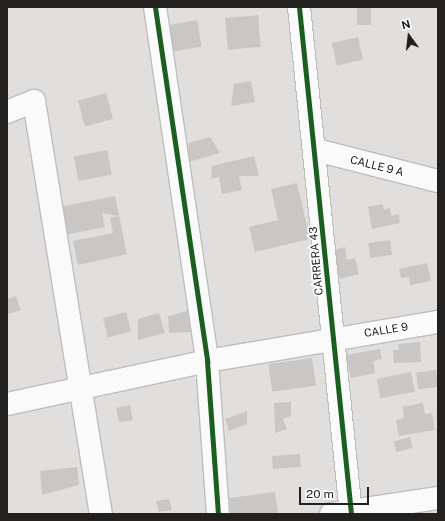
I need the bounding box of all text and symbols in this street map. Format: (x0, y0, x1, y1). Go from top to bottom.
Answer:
north arrow (389, 16, 429, 56)
text: N (400, 18, 412, 31)
street label: CALLE 9 A (349, 153, 405, 179)
street label: CARRERA 43 (306, 226, 326, 296)
street label: CALLE 9 (363, 320, 409, 340)
scale bar (301, 479, 371, 505)
text: 20 m (306, 487, 334, 501)

